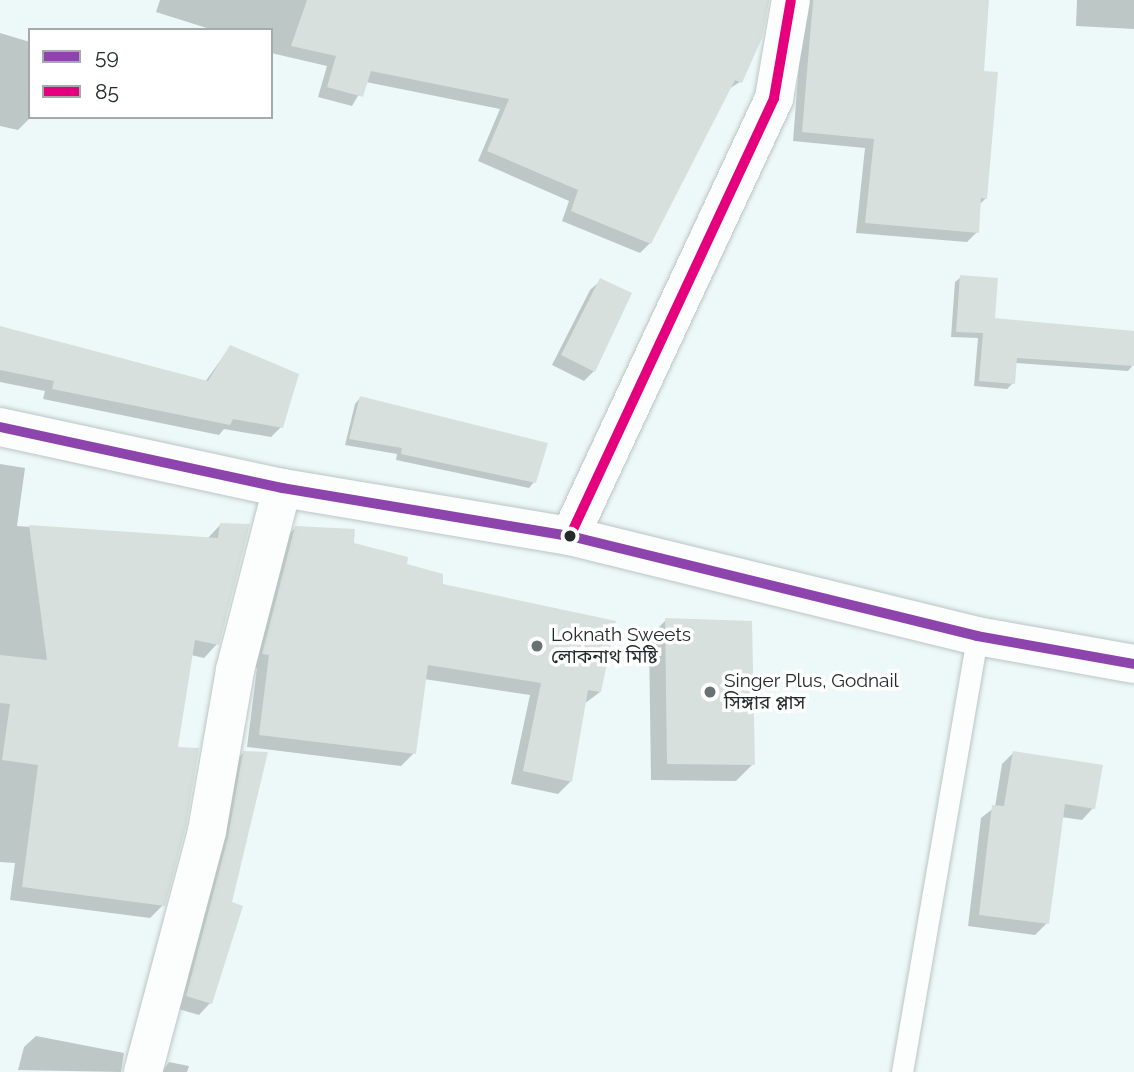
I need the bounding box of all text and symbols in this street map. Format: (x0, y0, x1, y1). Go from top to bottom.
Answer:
legend (28, 28, 273, 119)
text: 59 (95, 44, 119, 69)
text: 85 (95, 79, 119, 104)
unlabelled marker (563, 529, 577, 543)
place label: Loknath Sweets লোকনাথ মিষ্টি (551, 624, 691, 668)
marker: Loknath Sweets লোকনাথ মিষ্টি (529, 638, 545, 654)
place label: Singer Plus, Godnail সিঙ্গার প্লাস (724, 670, 899, 714)
marker: Singer Plus, Godnail সিঙ্গার প্লাস (702, 684, 718, 700)

